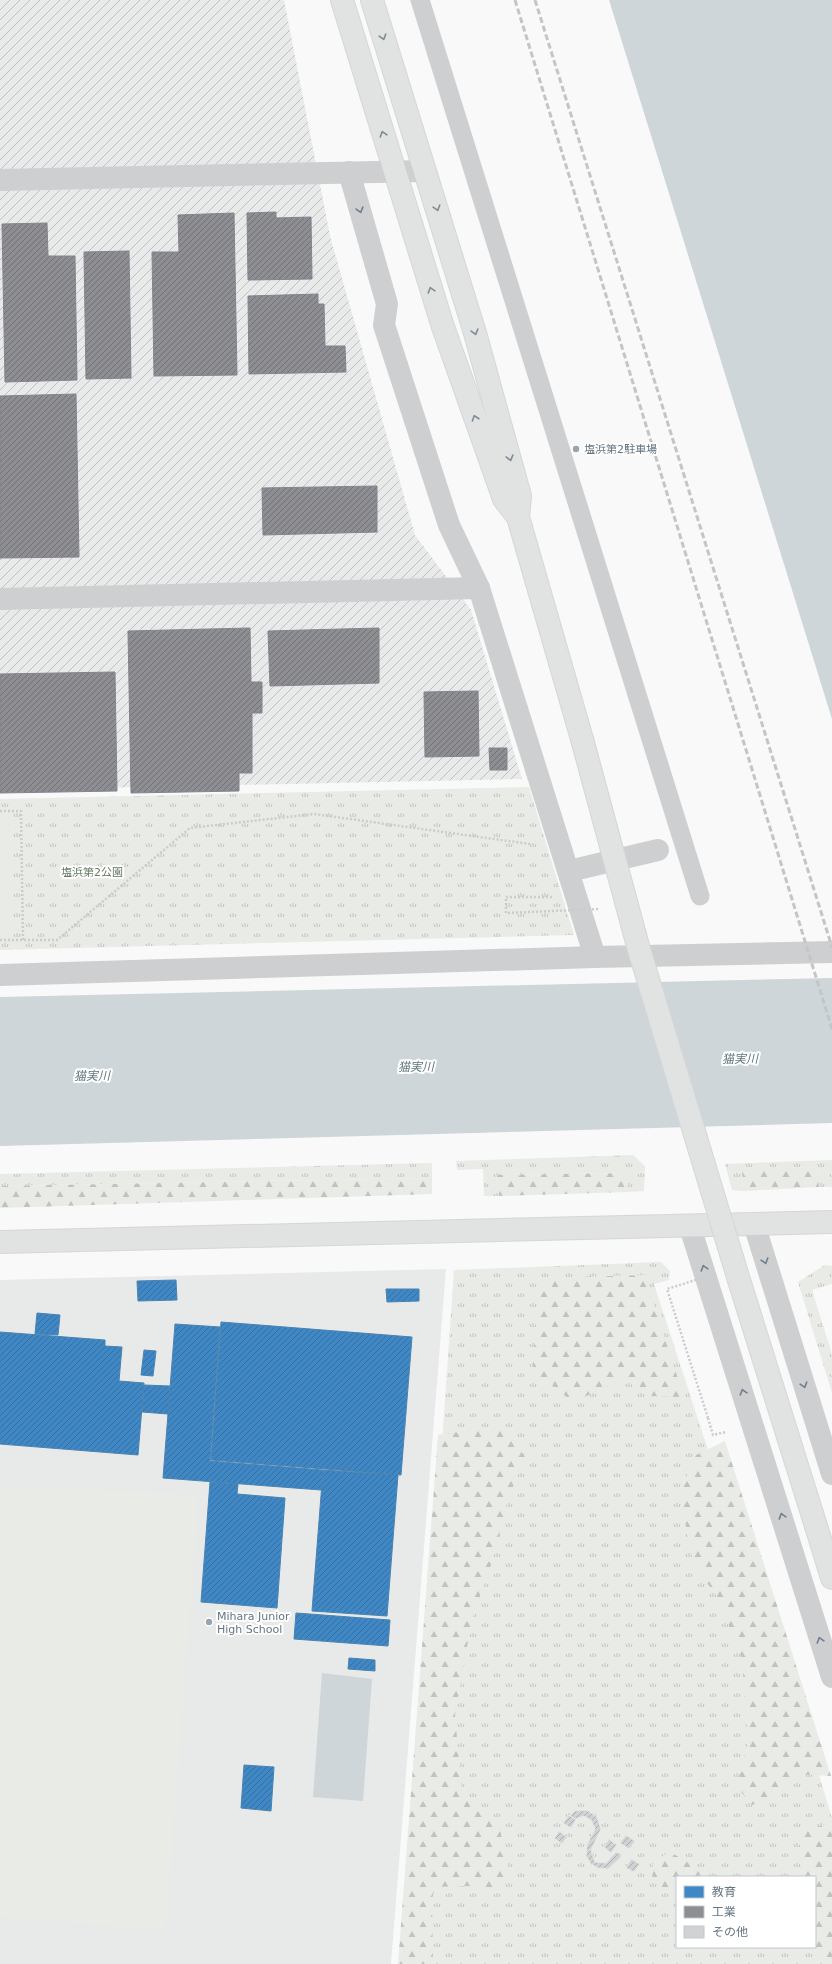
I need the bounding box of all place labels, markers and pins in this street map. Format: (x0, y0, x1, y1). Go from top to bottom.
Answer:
place label: 塩浜第2駐車場 (584, 443, 657, 456)
marker: 塩浜第2駐車場 (571, 444, 581, 454)
place label: Mihara Junior High School (217, 1610, 290, 1636)
marker: Mihara Junior High School (204, 1617, 214, 1627)

